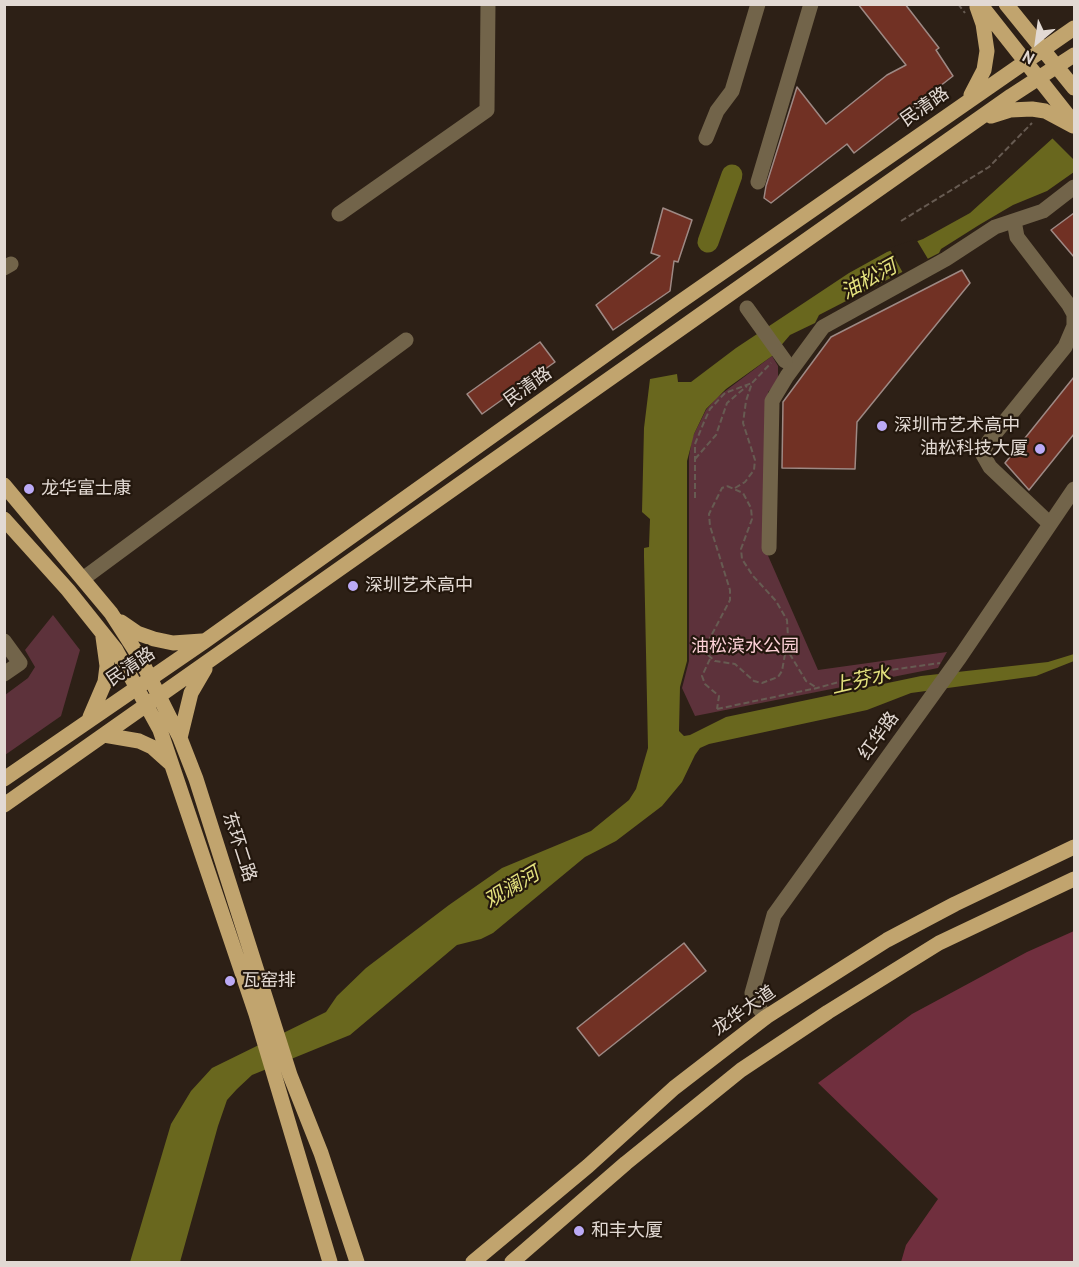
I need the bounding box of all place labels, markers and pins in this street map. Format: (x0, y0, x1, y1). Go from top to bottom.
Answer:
place label: 深圳市艺术高中 (894, 415, 1020, 437)
marker: 深圳市艺术高中 (875, 419, 889, 433)
place label: 油松科技大厦 (920, 438, 1028, 460)
marker: 油松科技大厦 (1033, 442, 1047, 456)
place label: 龙华富士康 (41, 478, 131, 500)
marker: 龙华富士康 (22, 482, 36, 496)
place label: 深圳艺术高中 (365, 575, 473, 597)
marker: 深圳艺术高中 (346, 579, 360, 593)
place label: 瓦窑排 (242, 970, 296, 992)
marker: 瓦窑排 (223, 974, 237, 988)
place label: 和丰大厦 (591, 1220, 663, 1242)
marker: 和丰大厦 (572, 1224, 586, 1238)

